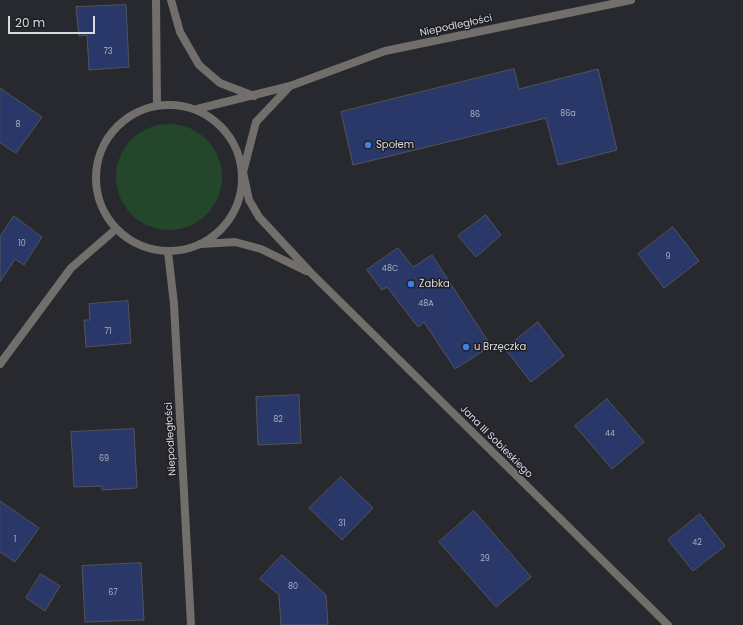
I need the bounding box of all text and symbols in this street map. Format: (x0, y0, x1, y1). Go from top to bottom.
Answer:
scale bar (10, 8, 97, 34)
street label: Niepodległości (419, 12, 493, 40)
text: 20 m (15, 14, 45, 31)
house number: 73 (103, 47, 113, 57)
house number: 86a (560, 109, 576, 119)
house number: 86 (470, 110, 480, 120)
house number: 8 (15, 120, 21, 130)
place label: Społem (376, 139, 414, 151)
marker: Społem (363, 140, 373, 150)
house number: 10 (18, 239, 26, 249)
house number: 9 (665, 252, 671, 262)
house number: 48C (382, 264, 398, 274)
place label: Żabka (419, 278, 450, 290)
marker: Żabka (406, 279, 416, 289)
house number: 48A (418, 299, 434, 309)
house number: 71 (105, 327, 111, 337)
place label: u Brzęczka (474, 341, 526, 353)
marker: u Brzęczka (461, 342, 471, 352)
street label: Niepodległości (163, 402, 179, 476)
street label: Jana III Sobieskiego (457, 403, 535, 481)
house number: 82 (273, 415, 283, 425)
house number: 44 (605, 429, 615, 439)
house number: 69 (99, 454, 109, 464)
house number: 31 (338, 519, 346, 529)
house number: 1 (14, 535, 16, 545)
house number: 42 (692, 538, 702, 548)
house number: 29 (480, 554, 490, 564)
house number: 80 (288, 582, 298, 592)
house number: 67 (108, 588, 118, 598)

